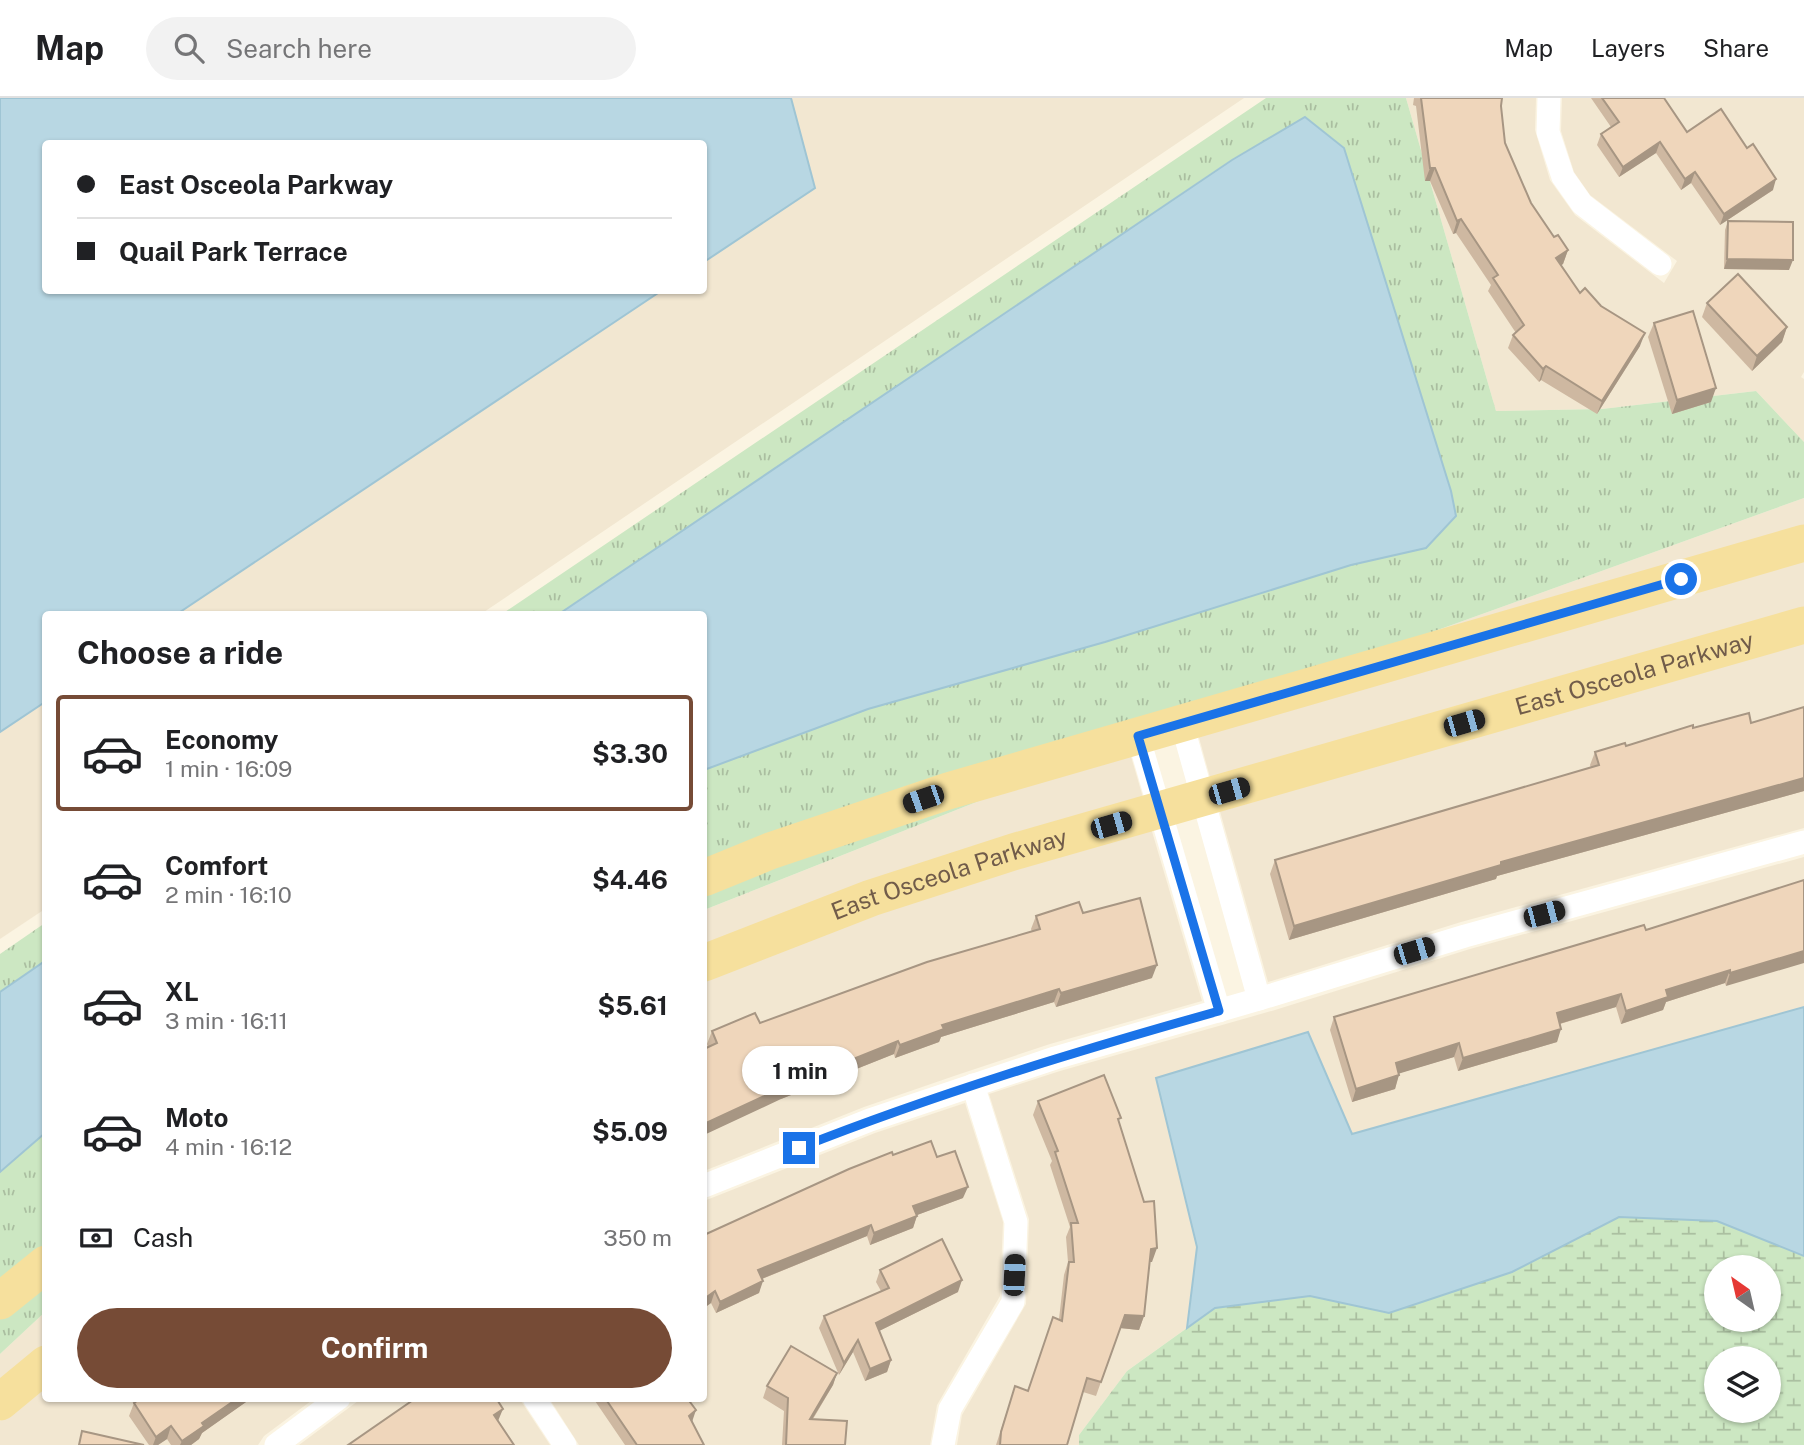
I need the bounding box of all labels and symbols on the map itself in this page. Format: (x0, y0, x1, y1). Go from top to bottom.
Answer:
route start (1665, 563, 1697, 595)
street label: East Osceola Parkway (1512, 625, 1757, 720)
car (1441, 707, 1488, 739)
car (1206, 775, 1253, 807)
car (900, 782, 947, 816)
car (1088, 809, 1135, 841)
street label: East Osceola Parkway (827, 822, 1070, 925)
car (1521, 898, 1568, 930)
car (1391, 935, 1438, 967)
callout: 1 min (741, 1046, 857, 1096)
route end (783, 1132, 815, 1164)
car (1003, 1253, 1026, 1297)
north arrow (1704, 1255, 1782, 1332)

